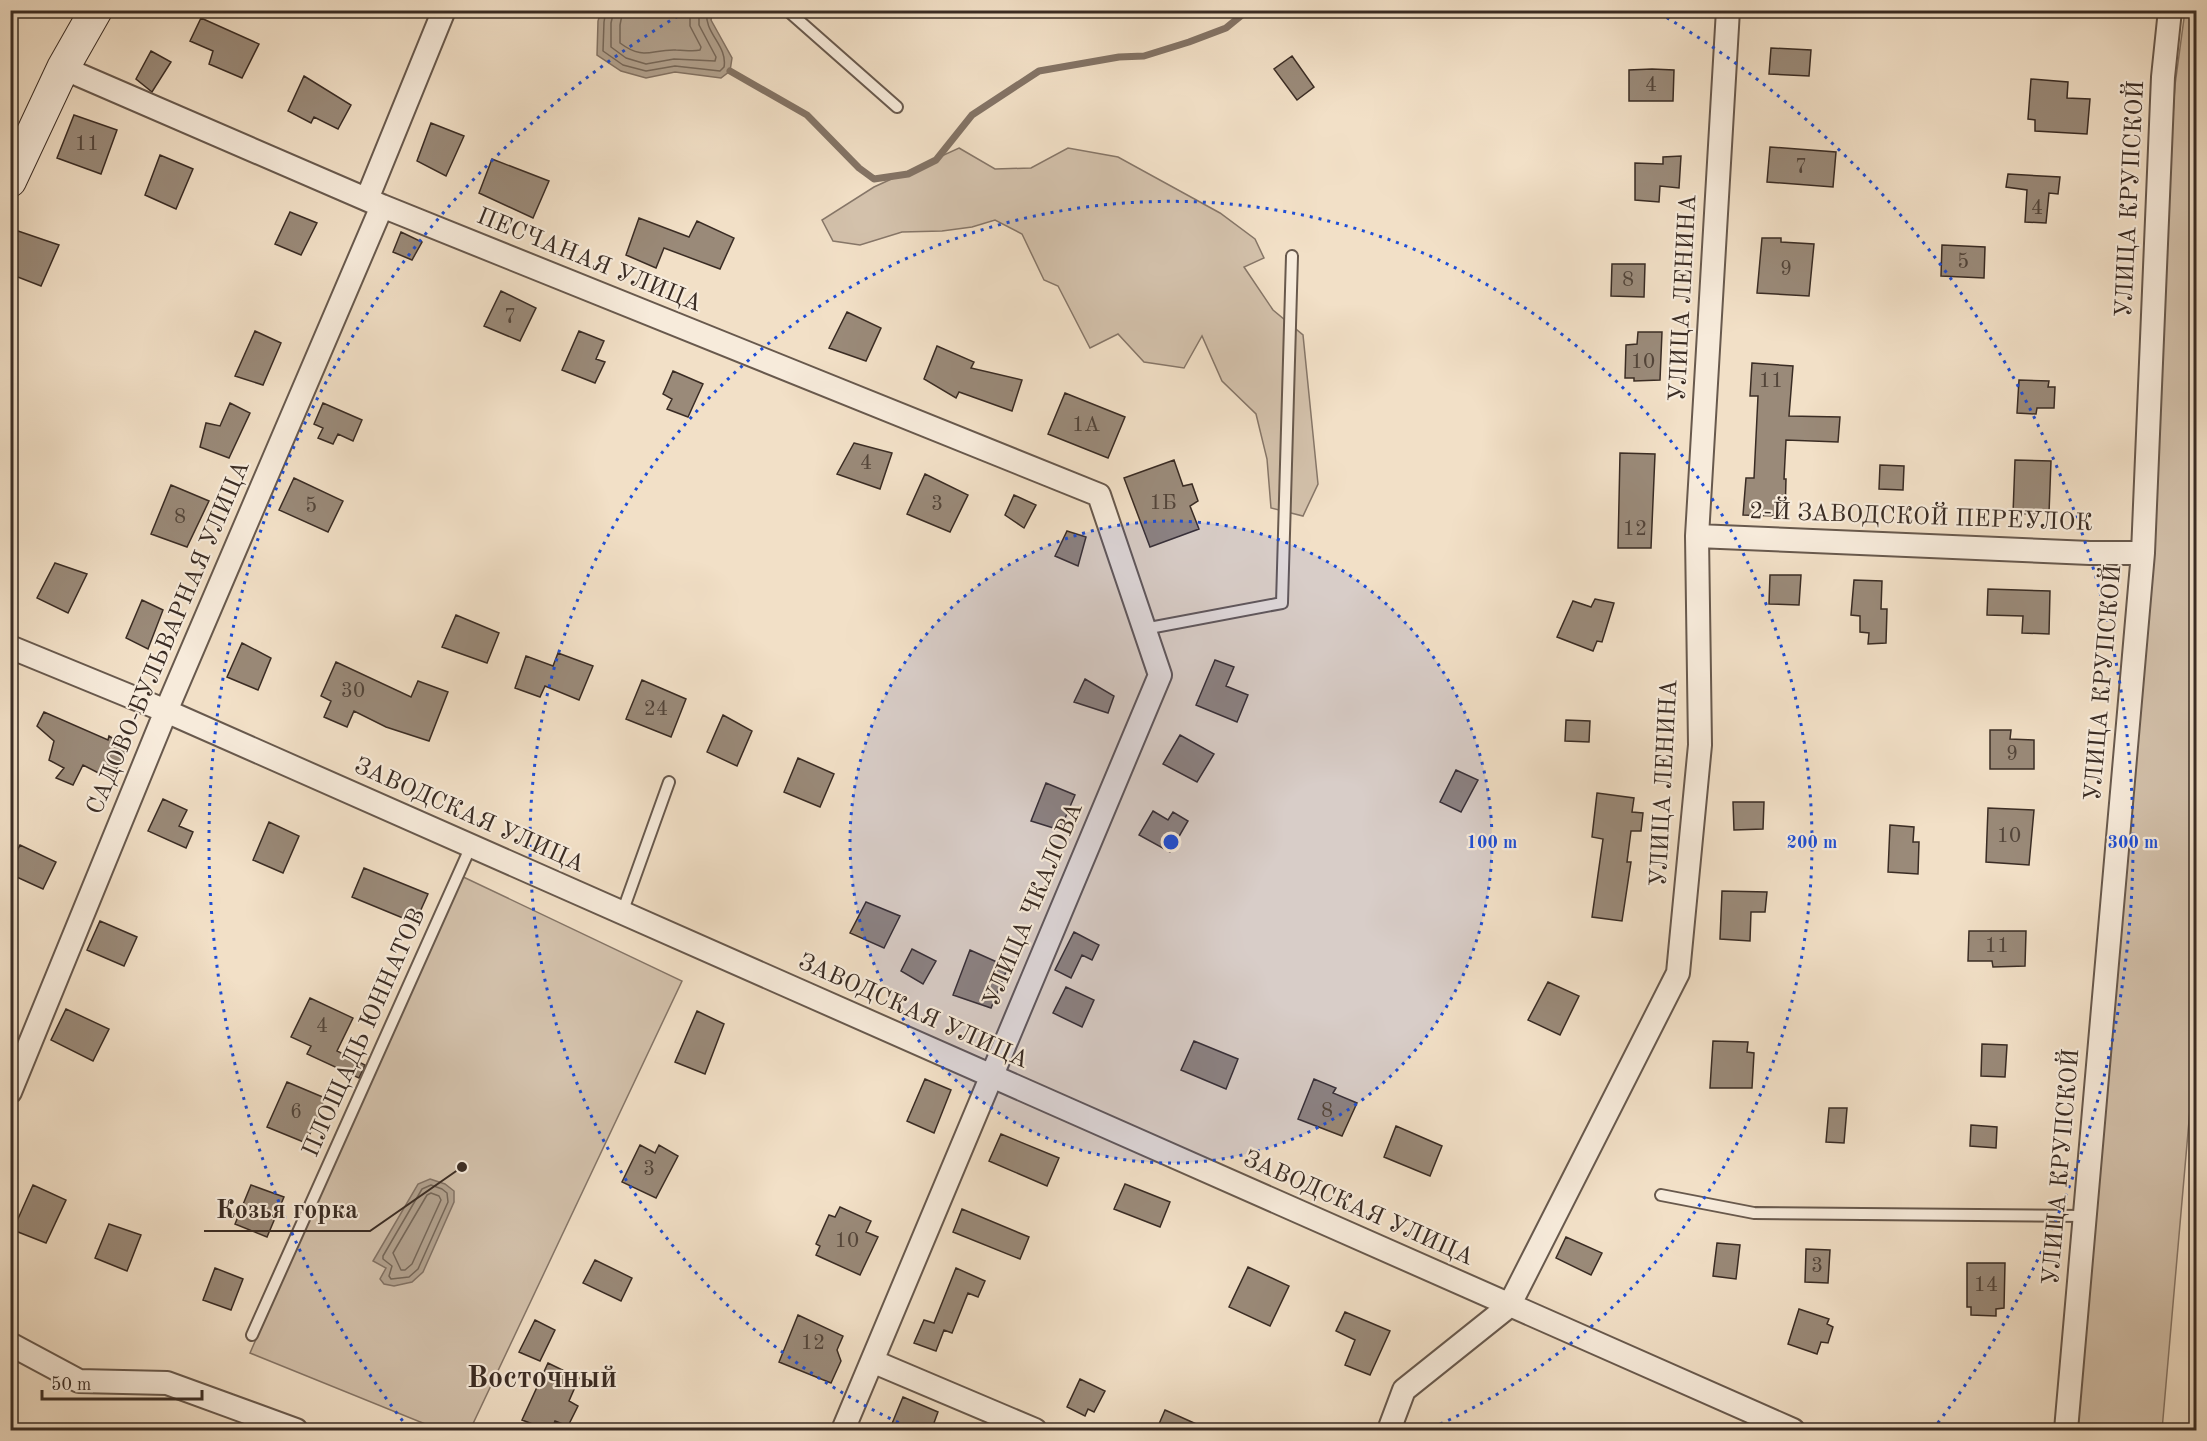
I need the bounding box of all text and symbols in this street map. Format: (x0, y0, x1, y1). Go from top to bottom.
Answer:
house number: 4 (1645, 75, 1657, 96)
street label: УЛИЦА КРУПСКОЙ (2108, 80, 2149, 318)
house number: 11 (75, 134, 99, 155)
house number: 7 (1795, 157, 1807, 178)
street label: УЛИЦА ЛЕНИНА (1667, 194, 1701, 402)
house number: 4 (2031, 198, 2043, 219)
street label: ПЕСЧАНАЯ УЛИЦА (473, 205, 705, 317)
house number: 5 (1957, 252, 1969, 273)
house number: 9 (1780, 259, 1792, 280)
house number: 8 (1622, 270, 1634, 291)
house number: 7 (504, 307, 516, 328)
house number: 10 (1631, 352, 1655, 373)
house number: 11 (1759, 371, 1783, 392)
house number: 1А (1072, 415, 1100, 436)
house number: 4 (860, 453, 872, 474)
street label: САДОВО-БУЛЬВАРНАЯ УЛИЦА (83, 458, 255, 818)
house number: 1Б (1149, 493, 1177, 514)
house number: 3 (931, 494, 943, 515)
street label: 2-Й ЗАВОДСКОЙ ПЕРЕУЛОК (1749, 495, 2093, 536)
house number: 5 (305, 496, 317, 517)
house number: 8 (174, 507, 186, 528)
house number: 12 (1623, 519, 1647, 540)
street label: УЛИЦА КРУПСКОЙ (2077, 563, 2126, 802)
street label: УЛИЦА ЛЕНИНА (1648, 679, 1682, 887)
house number: 30 (341, 681, 365, 702)
house number: 24 (644, 699, 668, 720)
house number: 9 (2006, 744, 2018, 765)
street label: ЗАВОДСКАЯ УЛИЦА (350, 754, 588, 878)
street label: УЛИЦА ЧКАЛОВА (980, 799, 1088, 1011)
house number: 10 (1997, 826, 2021, 847)
centre of rings (1161, 832, 1181, 852)
text: 100 m (1467, 834, 1517, 852)
text: 200 m (1787, 834, 1837, 852)
text: 300 m (2108, 834, 2158, 852)
street label: ПЛОЩАДЬ ЮННАТОВ (299, 905, 431, 1161)
house number: 11 (1985, 936, 2009, 957)
street label: ЗАВОДСКАЯ УЛИЦА (794, 950, 1032, 1074)
house number: 4 (316, 1016, 328, 1037)
street label: УЛИЦА КРУПСКОЙ (2035, 1047, 2084, 1286)
house number: 8 (1321, 1101, 1333, 1122)
house number: 6 (290, 1102, 302, 1123)
street label: ЗАВОДСКАЯ УЛИЦА (1239, 1147, 1477, 1271)
house number: 3 (643, 1159, 655, 1180)
callout: Козья горка (204, 1187, 370, 1231)
text: Козья горка (216, 1198, 358, 1224)
house number: 10 (835, 1231, 859, 1252)
house number: 3 (1811, 1256, 1823, 1277)
house number: 14 (1974, 1275, 1998, 1296)
house number: 12 (801, 1333, 825, 1354)
scale bar (42, 1363, 202, 1401)
district label: Восточный (467, 1364, 617, 1394)
text: 50 m (51, 1376, 91, 1394)

